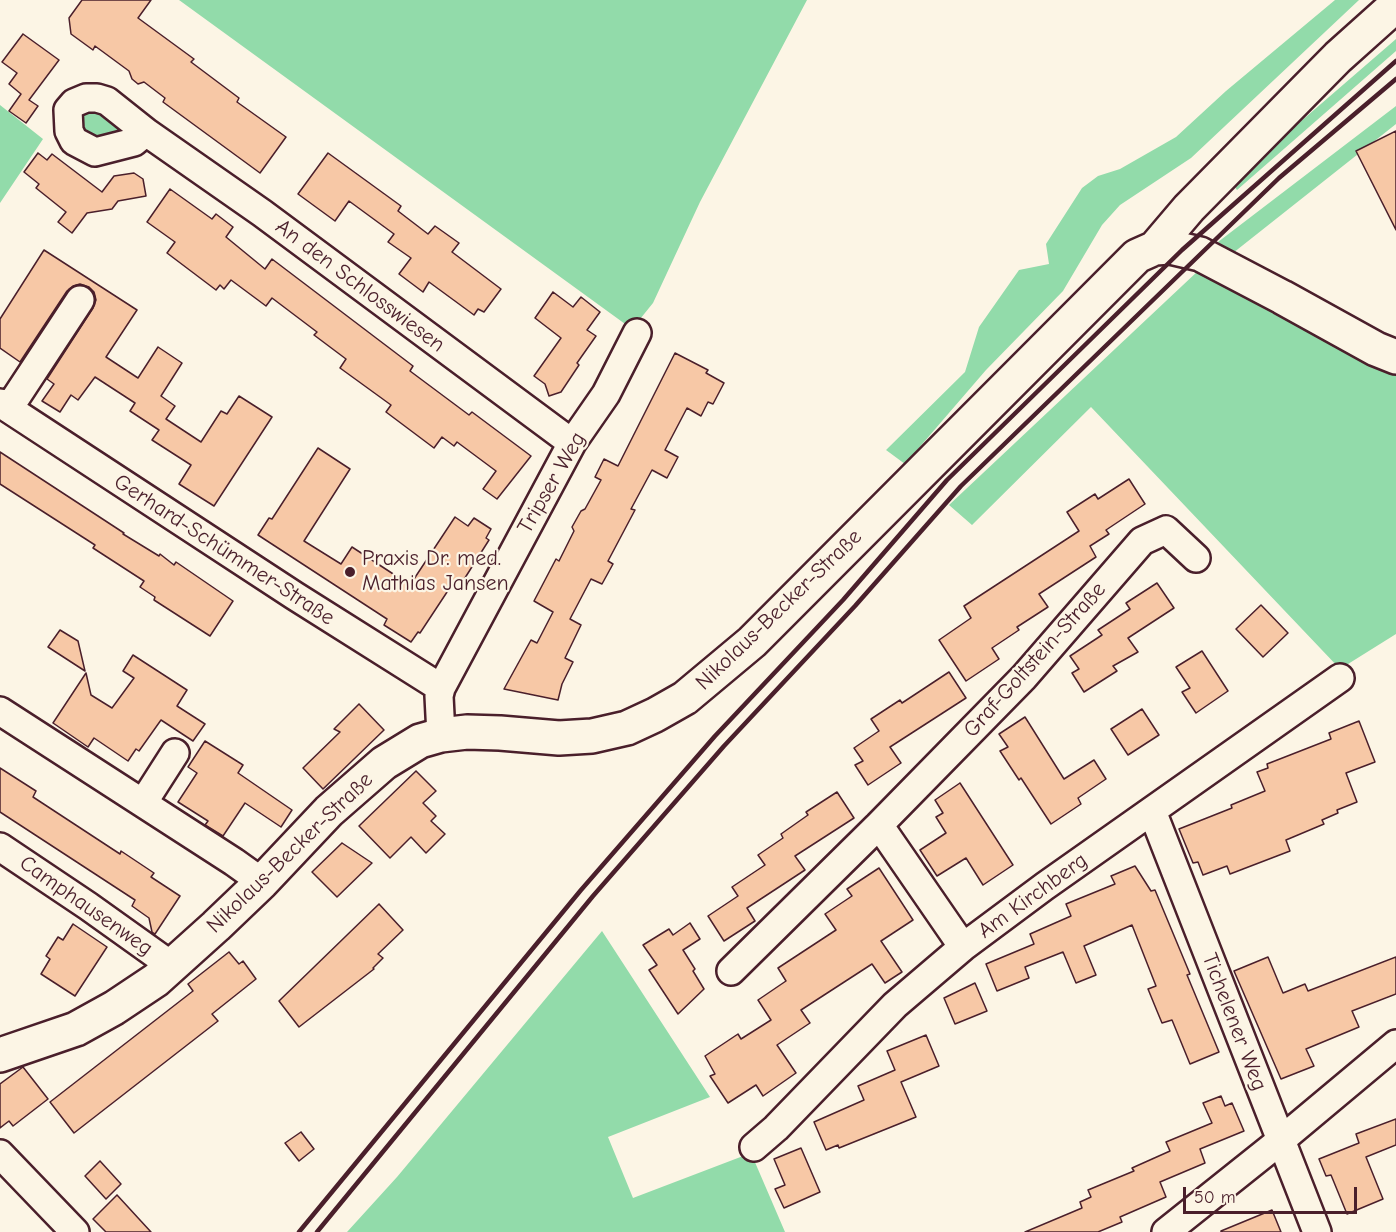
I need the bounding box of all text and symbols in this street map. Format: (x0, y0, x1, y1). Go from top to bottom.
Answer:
street label: An den Schlosswiesen (270, 214, 450, 358)
street label: Tripser Weg (512, 427, 592, 539)
street label: Gerhard-Schümmer-Straße (109, 469, 339, 631)
street label: Nikolaus-Becker-Straße (690, 524, 868, 696)
place label: Praxis Dr. med. Mathias Jansen (362, 546, 509, 598)
marker: Praxis Dr. med. Mathias Jansen (343, 565, 357, 579)
street label: Graf-Goltstein-Straße (958, 577, 1112, 743)
street label: Nikolaus-Becker-Straße (201, 767, 379, 939)
street label: Am Kirchberg (973, 848, 1093, 944)
street label: Camphausenweg (14, 850, 158, 962)
street label: Tichelener Weg (1196, 949, 1272, 1095)
scale bar (1186, 1175, 1360, 1213)
text: 50 m (1194, 1187, 1236, 1208)

